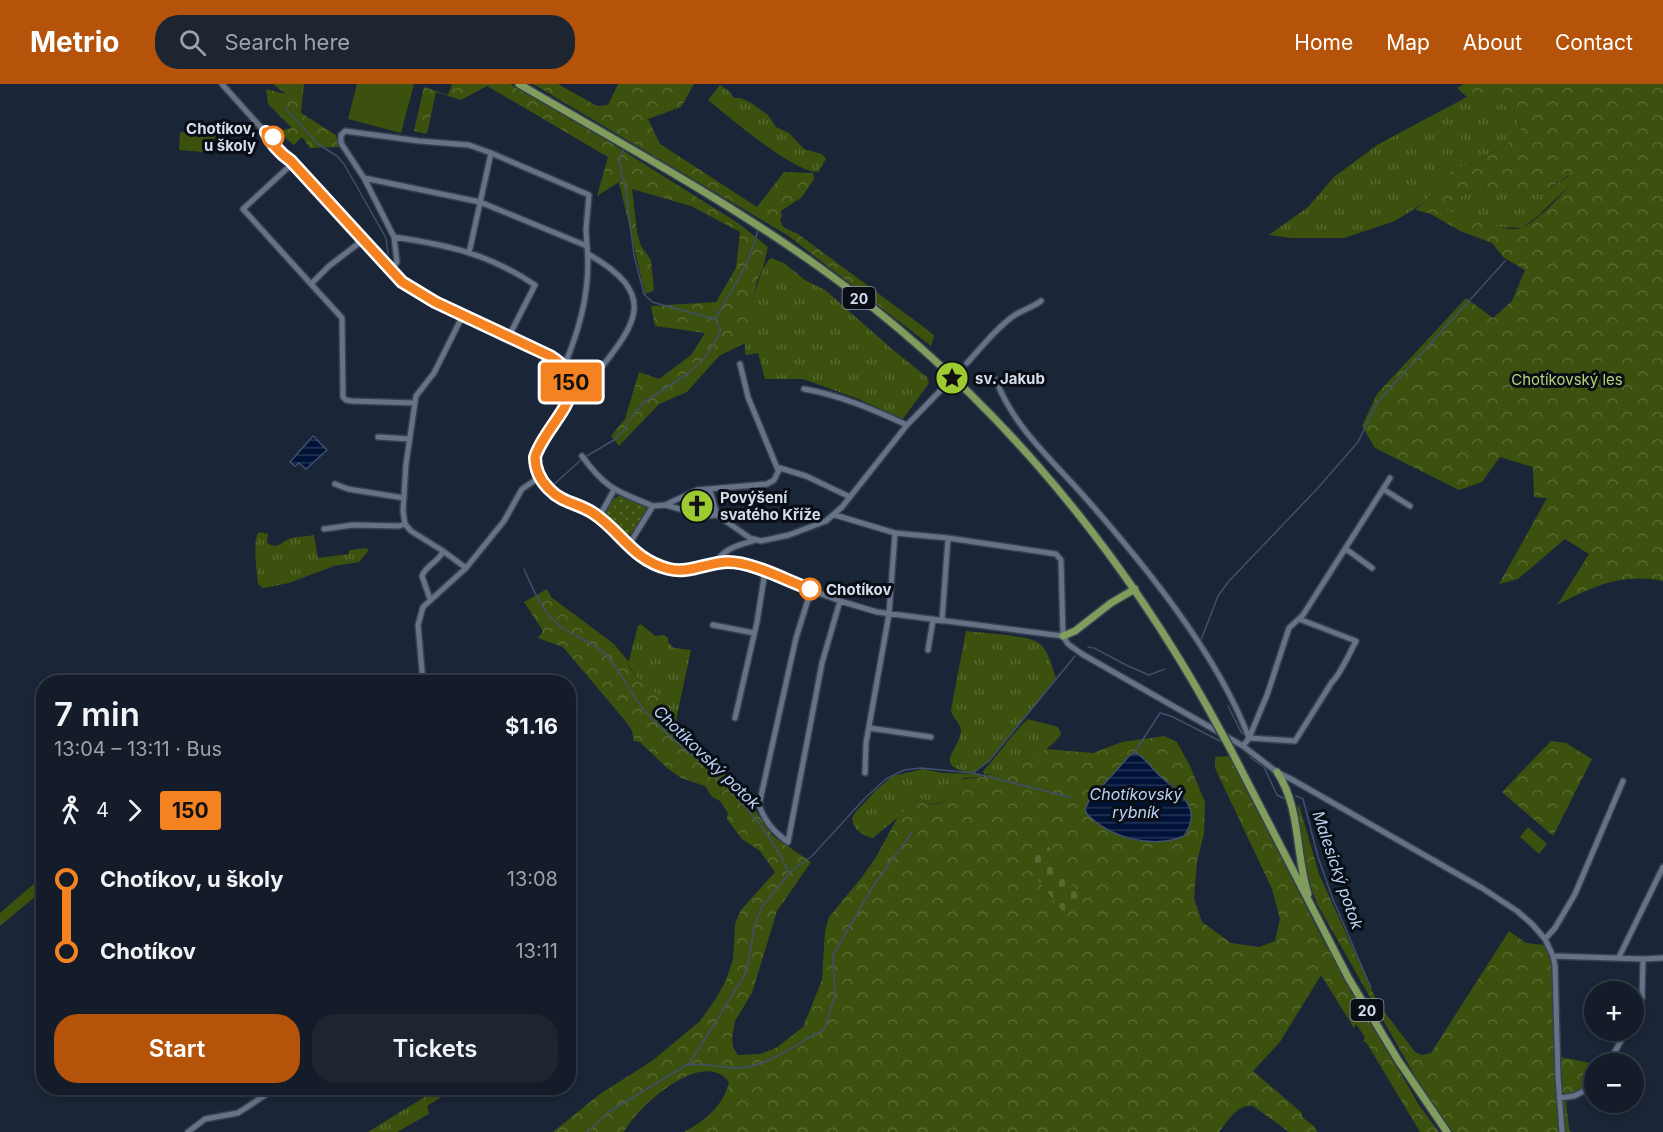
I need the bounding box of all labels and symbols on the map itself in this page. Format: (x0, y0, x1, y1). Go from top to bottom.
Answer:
place label: Chotíkov, u školy (186, 119, 256, 155)
marker: Chotíkov, u školy (262, 126, 284, 148)
road number: 20 (842, 287, 876, 309)
place icon: sv. Jakub (934, 360, 970, 396)
line badge: 150 (536, 362, 606, 402)
place label: sv. Jakub (975, 369, 1045, 388)
park label: Chotíkovský les (1511, 370, 1623, 389)
church icon: Povýšení svatého Kříže (679, 488, 715, 524)
place label: Povýšení svatého Kříže (720, 488, 821, 524)
marker: Chotíkov (799, 578, 821, 600)
place label: Chotíkov (826, 580, 891, 599)
water label: Chotíkovský potok (650, 701, 765, 813)
water label: Chotíkovský rybník (1090, 784, 1183, 822)
water label: Malesický potok (1308, 808, 1368, 932)
road number: 20 (1350, 999, 1384, 1021)

